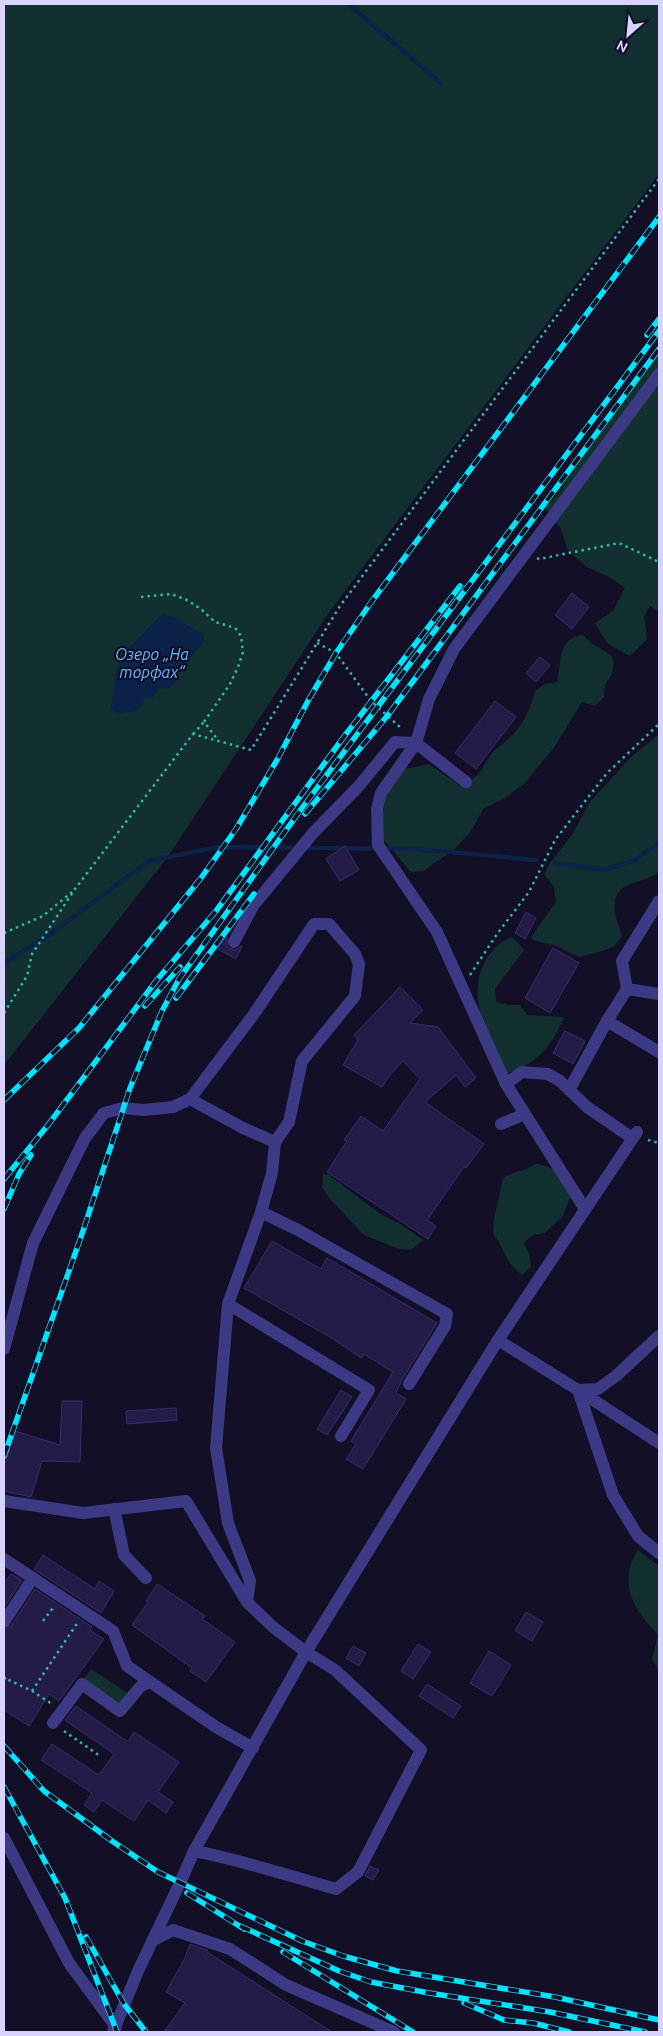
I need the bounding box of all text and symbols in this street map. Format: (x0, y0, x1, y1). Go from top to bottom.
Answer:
north arrow (603, 10, 653, 60)
text: N (614, 37, 630, 56)
water label: Озеро „На торфах“ (115, 645, 189, 681)

